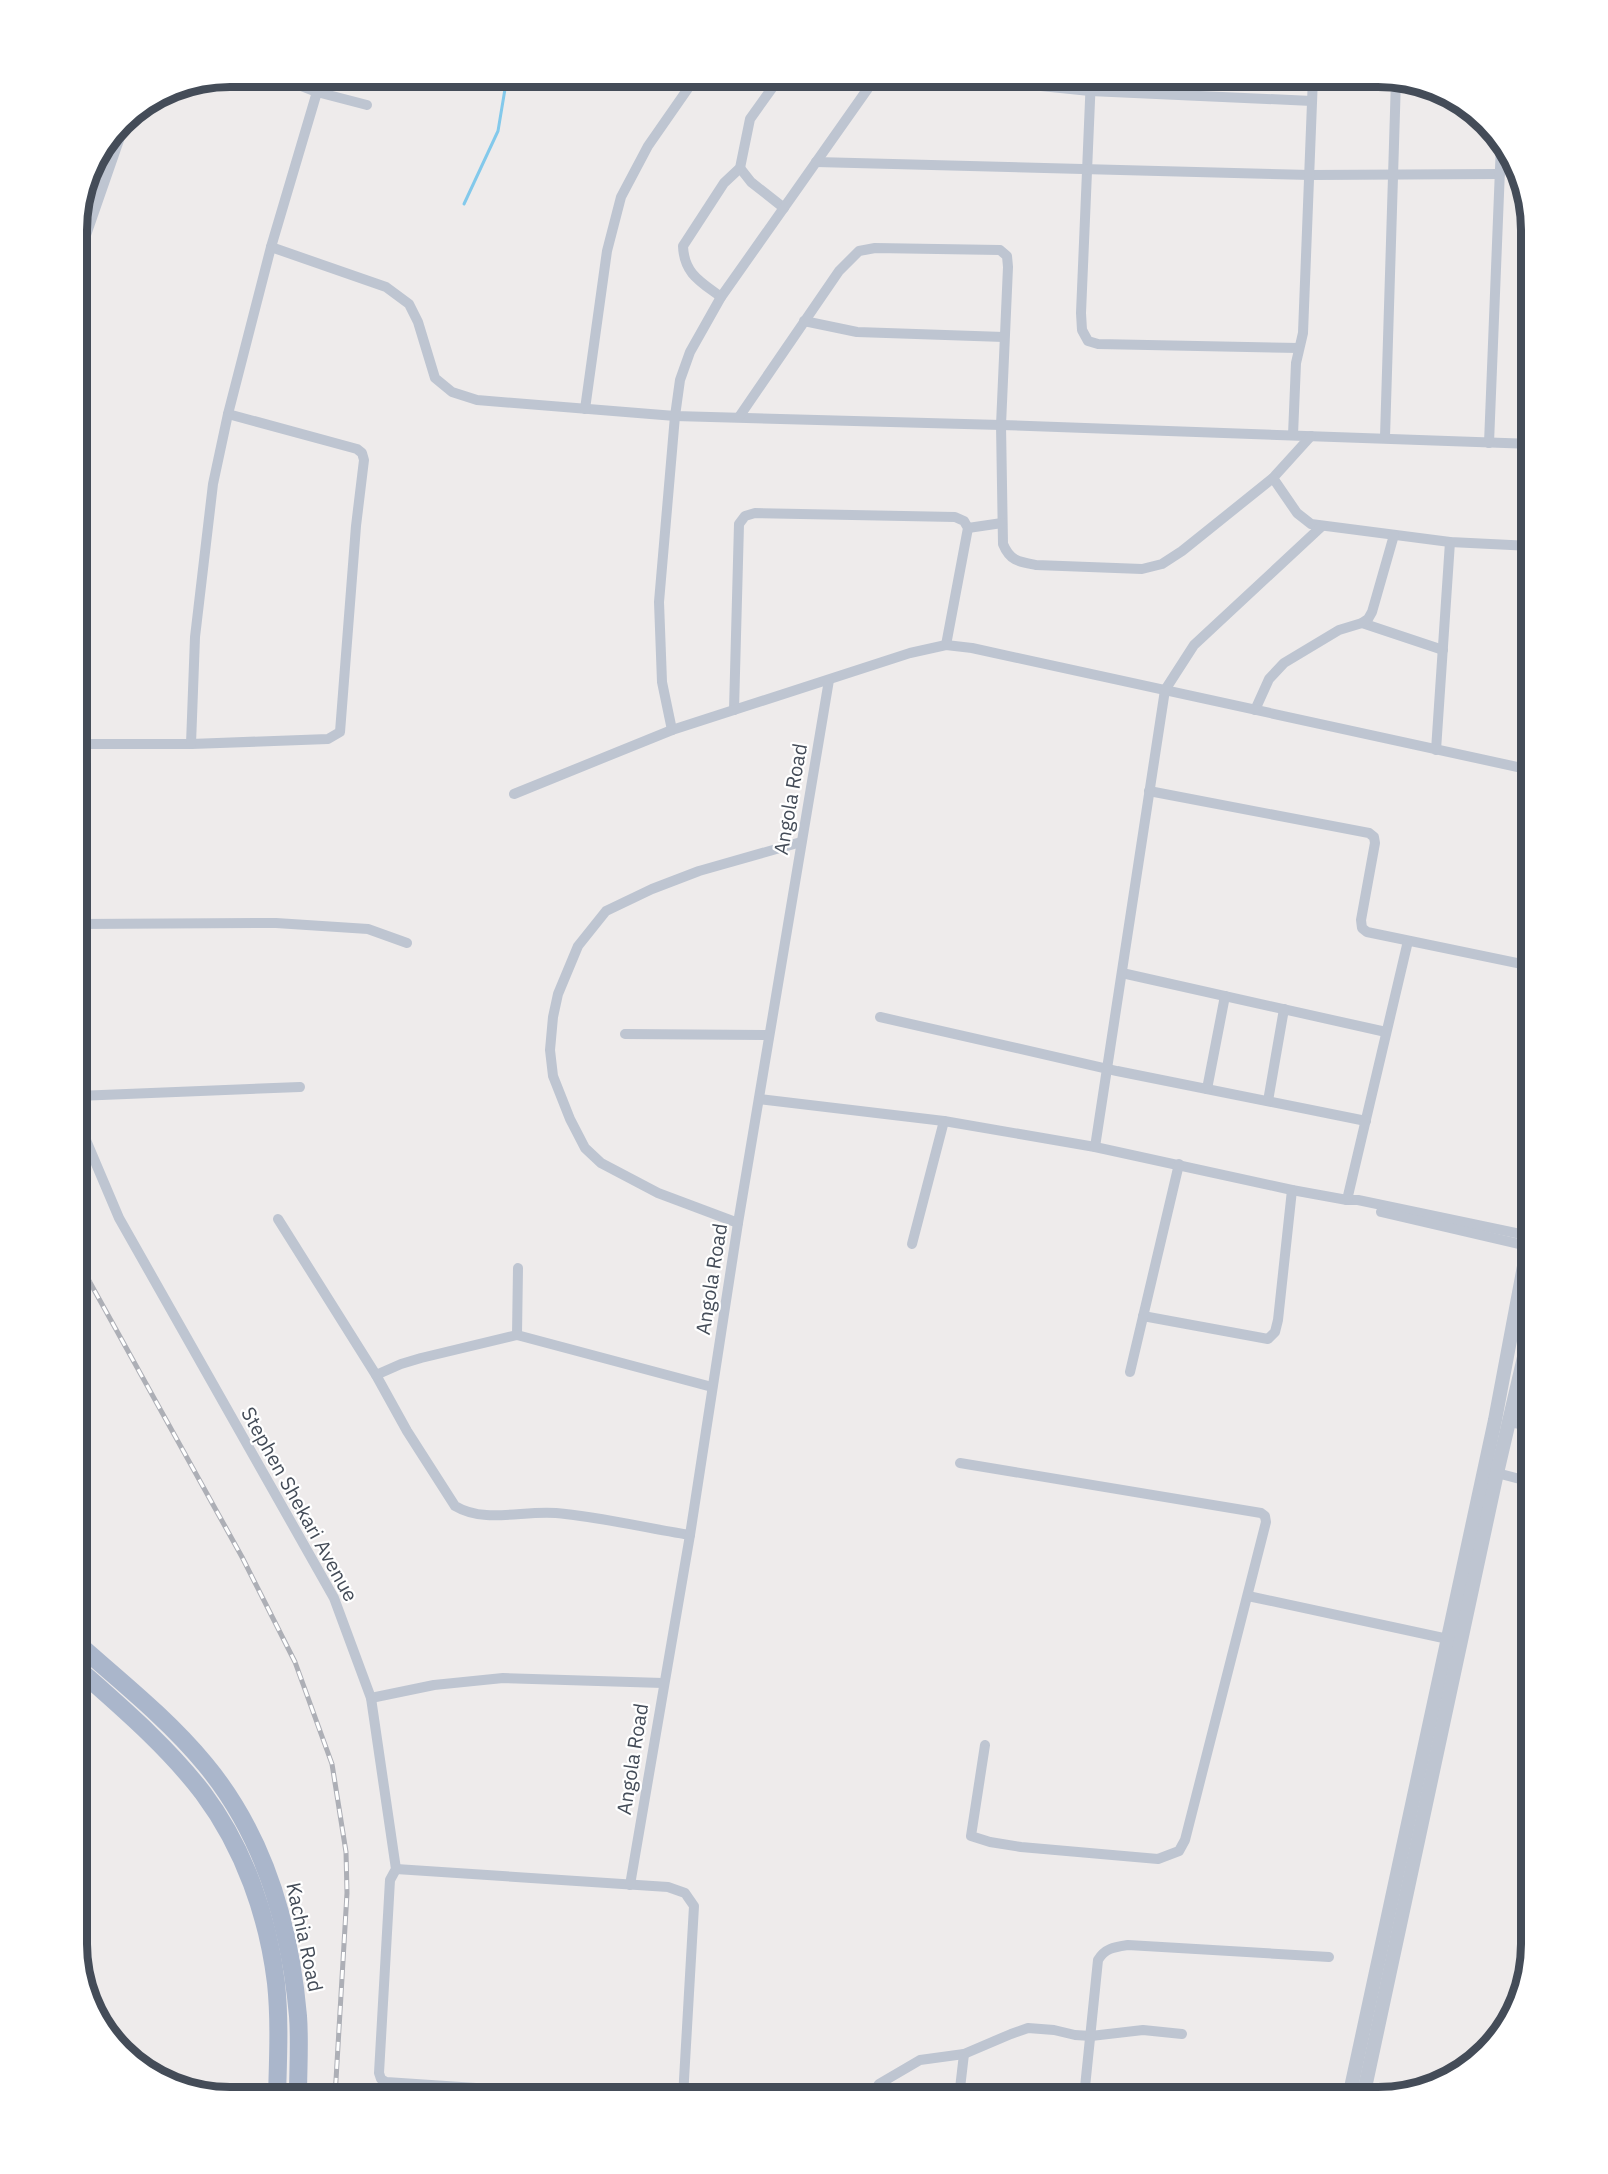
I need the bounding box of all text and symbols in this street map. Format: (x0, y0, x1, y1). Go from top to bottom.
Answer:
street label: Angola Road (767, 741, 813, 857)
street label: Angola Road (689, 1221, 733, 1337)
street label: Stephen Shekari Avenue (235, 1402, 365, 1606)
street label: Angola Road (610, 1701, 654, 1817)
street label: Kachia Road (280, 1880, 330, 1994)

